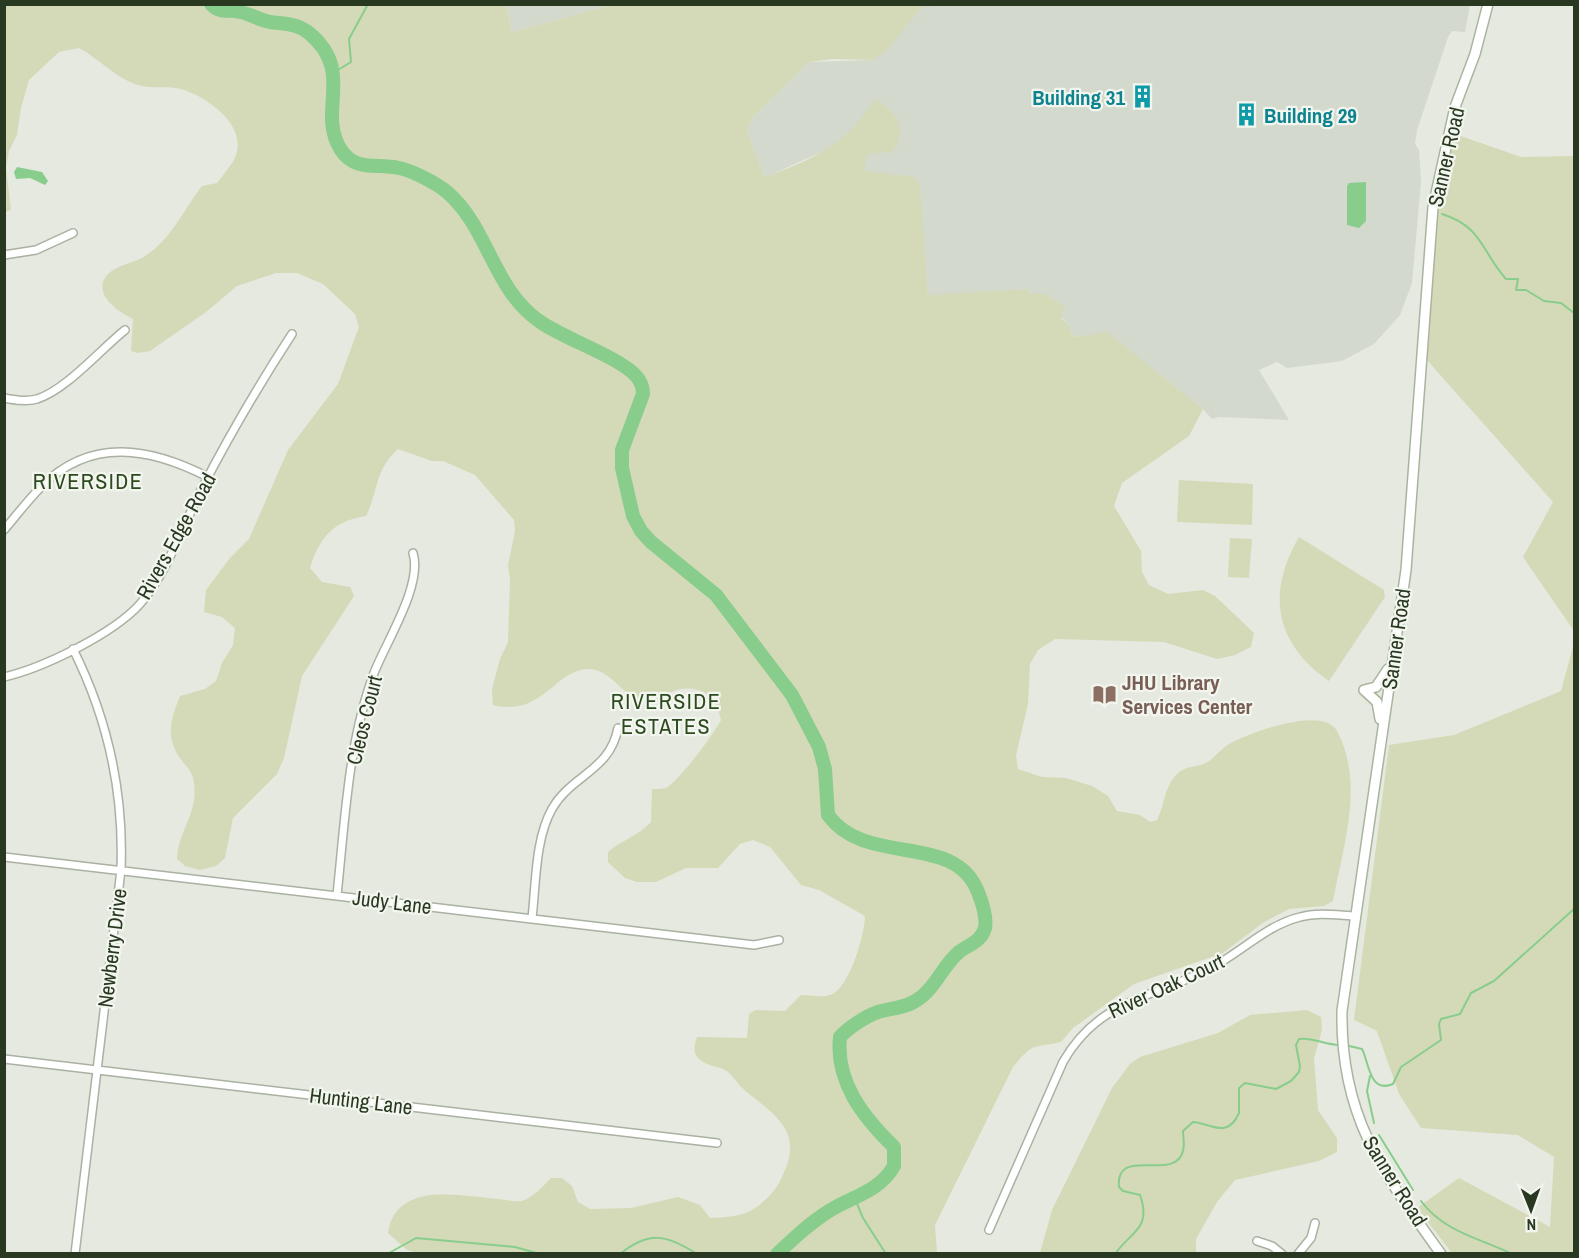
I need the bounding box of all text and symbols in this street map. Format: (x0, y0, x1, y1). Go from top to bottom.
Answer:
place label: Building 31 (1032, 83, 1125, 112)
building icon: Building 31 (1130, 84, 1156, 110)
place label: Building 29 (1264, 101, 1357, 130)
building icon: Building 29 (1233, 102, 1259, 128)
street label: Sanner Road (1420, 104, 1472, 210)
district label: RIVERSIDE (33, 466, 143, 496)
street label: Rivers Edge Road (129, 467, 223, 605)
street label: Sanner Road (1375, 587, 1417, 691)
place label: JHU Library Services Center (1122, 668, 1252, 721)
street label: Cleos Court (339, 672, 389, 768)
library icon: JHU Library Services Center (1091, 681, 1117, 707)
district label: RIVERSIDE ESTATES (611, 686, 721, 741)
street label: Judy Lane (351, 883, 433, 921)
street label: Newberry Drive (90, 887, 134, 1009)
street label: River Oak Court (1103, 946, 1229, 1025)
street label: Hunting Lane (308, 1080, 414, 1122)
street label: Sanner Road (1356, 1130, 1434, 1232)
north arrow (1501, 1180, 1561, 1240)
text: N (1526, 1214, 1536, 1236)

